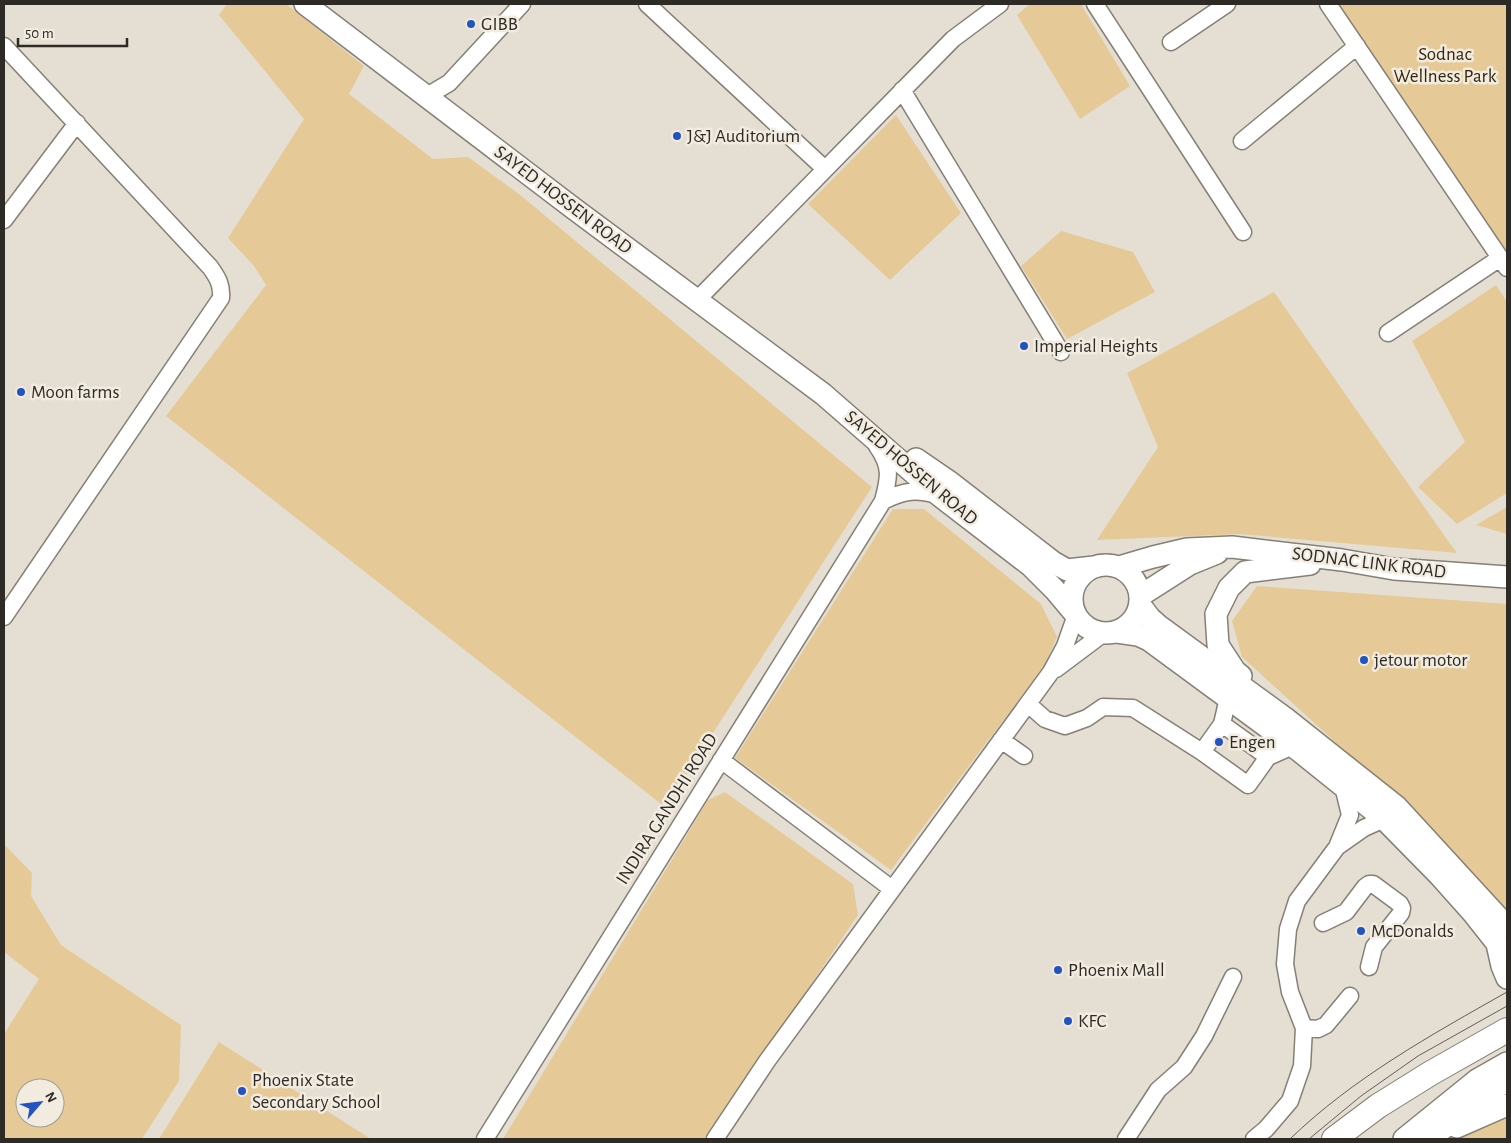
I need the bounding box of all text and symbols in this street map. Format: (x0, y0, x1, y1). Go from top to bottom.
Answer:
scale bar (18, 15, 126, 47)
place label: GIBB (481, 15, 518, 34)
marker: GIBB (465, 18, 477, 30)
text: 50 m (25, 26, 54, 41)
park label: Sodnac Wellness Park (1394, 45, 1497, 86)
place label: J&J Auditorium (687, 127, 800, 146)
marker: J&J Auditorium (671, 130, 683, 142)
street label: SAYED HOSSEN ROAD (491, 142, 635, 258)
place label: Imperial Heights (1034, 337, 1158, 356)
marker: Imperial Heights (1018, 340, 1030, 352)
place label: Moon farms (31, 383, 120, 402)
marker: Moon farms (15, 386, 27, 398)
street label: SAYED HOSSEN ROAD (841, 407, 981, 529)
street label: SODNAC LINK ROAD (1291, 544, 1447, 582)
place label: jetour motor (1374, 651, 1467, 670)
marker: jetour motor (1358, 654, 1370, 666)
street label: INDIRA GANDHI ROAD (613, 730, 721, 888)
place label: Engen (1229, 733, 1276, 752)
marker: Engen (1213, 736, 1225, 748)
place label: McDonalds (1371, 922, 1454, 941)
marker: McDonalds (1355, 925, 1367, 937)
place label: Phoenix Mall (1068, 961, 1165, 980)
marker: Phoenix Mall (1052, 964, 1064, 976)
place label: KFC (1078, 1012, 1107, 1031)
marker: KFC (1062, 1015, 1074, 1027)
place label: Phoenix State Secondary School (252, 1071, 381, 1112)
north arrow (15, 1078, 65, 1128)
marker: Phoenix State Secondary School (236, 1085, 248, 1097)
text: N (42, 1090, 59, 1105)

